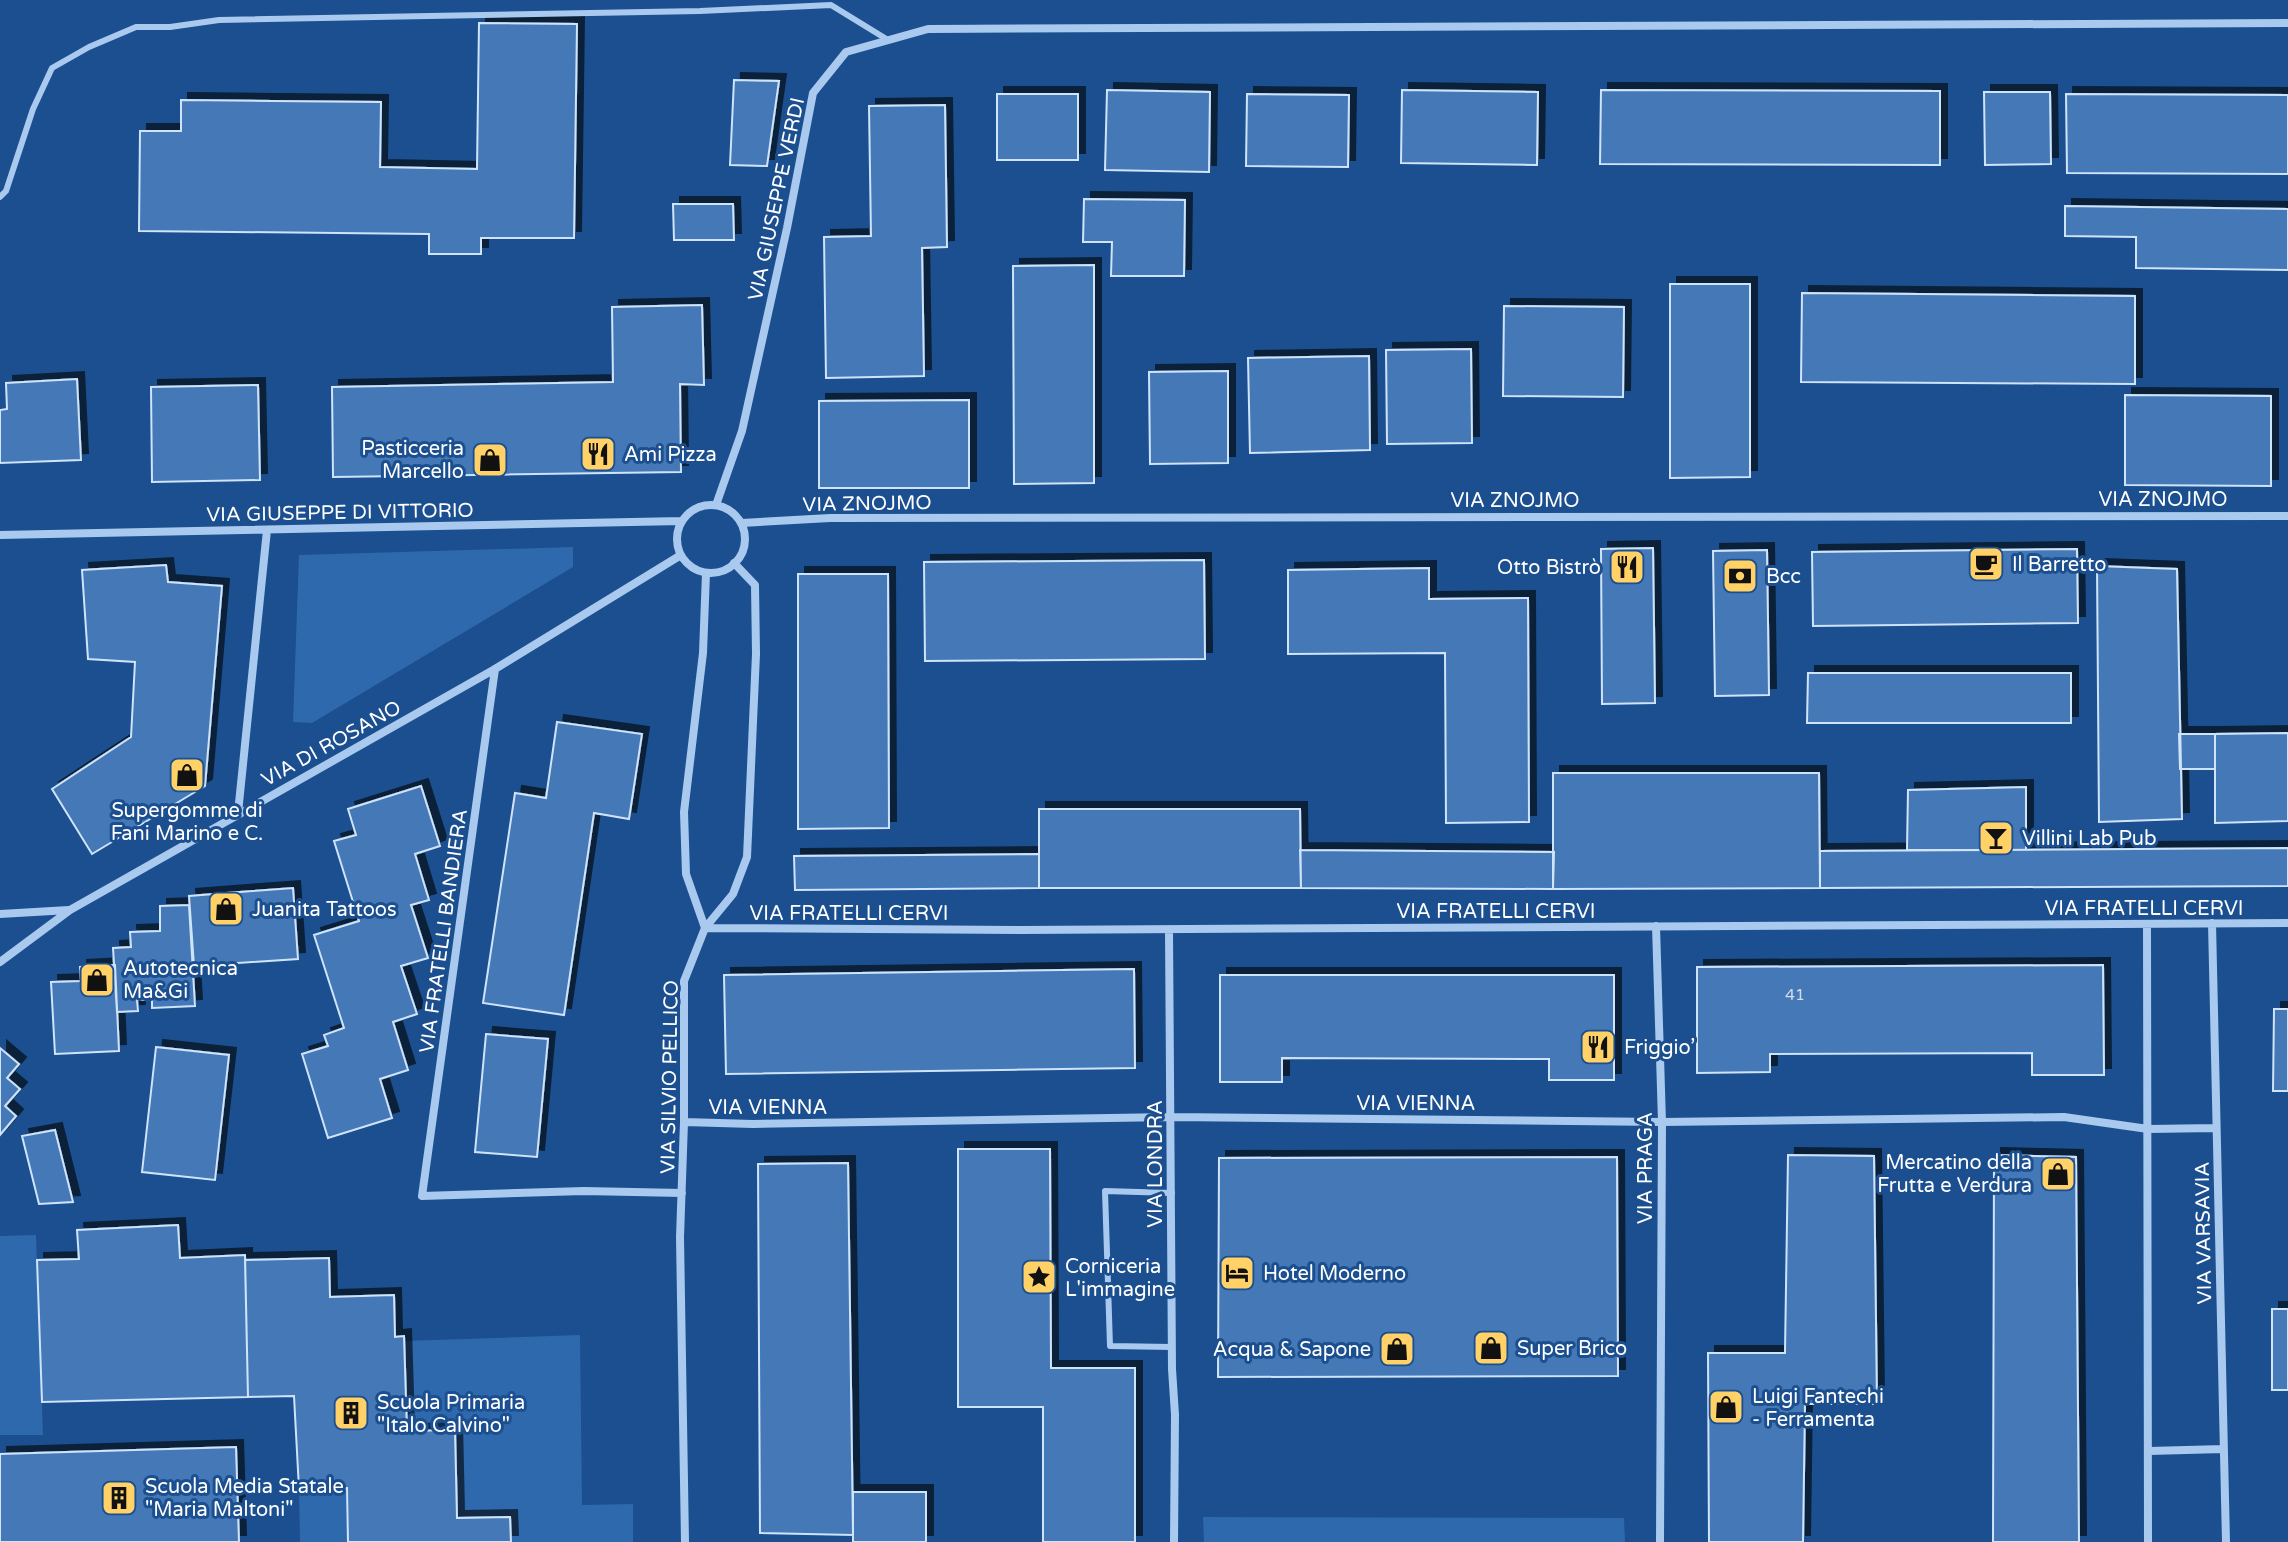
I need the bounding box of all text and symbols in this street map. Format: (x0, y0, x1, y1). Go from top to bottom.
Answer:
street label: VIA GIUSEPPE VERDI (744, 95, 810, 303)
restaurant icon: Ami Pizza (579, 435, 617, 473)
place label: Pasticceria Marcello (361, 437, 464, 484)
shop icon: Pasticceria Marcello (471, 441, 509, 479)
place label: Ami Pizza (624, 443, 717, 467)
street label: VIA ZNOJMO (2098, 488, 2228, 512)
street label: VIA ZNOJMO (1450, 489, 1580, 513)
street label: VIA ZNOJMO (802, 491, 932, 517)
street label: VIA GIUSEPPE DI VITTORIO (206, 499, 474, 527)
cafe icon: Il Barretto (1967, 545, 2005, 583)
restaurant icon: Otto Bistrò (1608, 548, 1646, 586)
place label: Il Barretto (2012, 553, 2106, 577)
place label: Otto Bistrò (1497, 556, 1601, 580)
bank icon: Bcc (1721, 557, 1759, 595)
place label: Bcc (1766, 565, 1801, 589)
street label: VIA DI ROSANO (258, 696, 405, 792)
shop icon: Supergomme di Fani Marino e C. (168, 756, 206, 794)
place label: Supergomme di Fani Marino e C. (111, 799, 263, 846)
street label: VIA FRATELLI BANDIERA (415, 808, 473, 1055)
bar icon: Villini Lab Pub (1977, 819, 2015, 857)
place label: Villini Lab Pub (2022, 827, 2157, 851)
shop icon: Juanita Tattoos (207, 890, 245, 928)
street label: VIA FRATELLI CERVI (2044, 897, 2244, 921)
place label: Juanita Tattoos (252, 898, 397, 922)
street label: VIA FRATELLI CERVI (1396, 900, 1596, 924)
street label: VIA FRATELLI CERVI (749, 902, 949, 926)
place label: Autotecnica Ma&Gi (123, 957, 238, 1004)
shop icon: Autotecnica Ma&Gi (78, 961, 116, 999)
street label: VIA SILVIO PELLICO (656, 980, 684, 1174)
house number: 41 (1785, 985, 1805, 1005)
restaurant icon: Friggio’ (1579, 1028, 1617, 1066)
place label: Friggio’ (1624, 1036, 1695, 1060)
street label: VIA VIENNA (1356, 1092, 1476, 1116)
street label: VIA VIENNA (708, 1096, 828, 1120)
street label: VIA LONDRA (1144, 1100, 1168, 1228)
street label: VIA PRAGA (1634, 1112, 1658, 1224)
place label: Mercatino della Frutta e Verdura (1877, 1151, 2032, 1198)
shop icon: Mercatino della Frutta e Verdura (2039, 1155, 2077, 1193)
street label: VIA VARSAVIA (2191, 1161, 2217, 1305)
hotel icon: Hotel Moderno (1218, 1254, 1256, 1292)
place label: Corniceria L'immagine (1065, 1255, 1175, 1302)
place icon: Corniceria L'immagine (1020, 1258, 1058, 1296)
place label: Hotel Moderno (1263, 1262, 1406, 1286)
shop icon: Super Brico (1472, 1329, 1510, 1367)
shop icon: Acqua & Sapone (1378, 1330, 1416, 1368)
place label: Super Brico (1517, 1337, 1627, 1361)
place label: Acqua & Sapone (1213, 1338, 1371, 1362)
place label: Luigi Fantechi - Ferramenta (1752, 1385, 1884, 1432)
shop icon: Luigi Fantechi - Ferramenta (1707, 1388, 1745, 1426)
place label: Scuola Primaria "Italo Calvino" (377, 1391, 525, 1438)
building icon: Scuola Primaria "Italo Calvino" (332, 1394, 370, 1432)
place label: Scuola Media Statale "Maria Maltoni" (145, 1475, 344, 1522)
building icon: Scuola Media Statale "Maria Maltoni" (100, 1479, 138, 1517)

